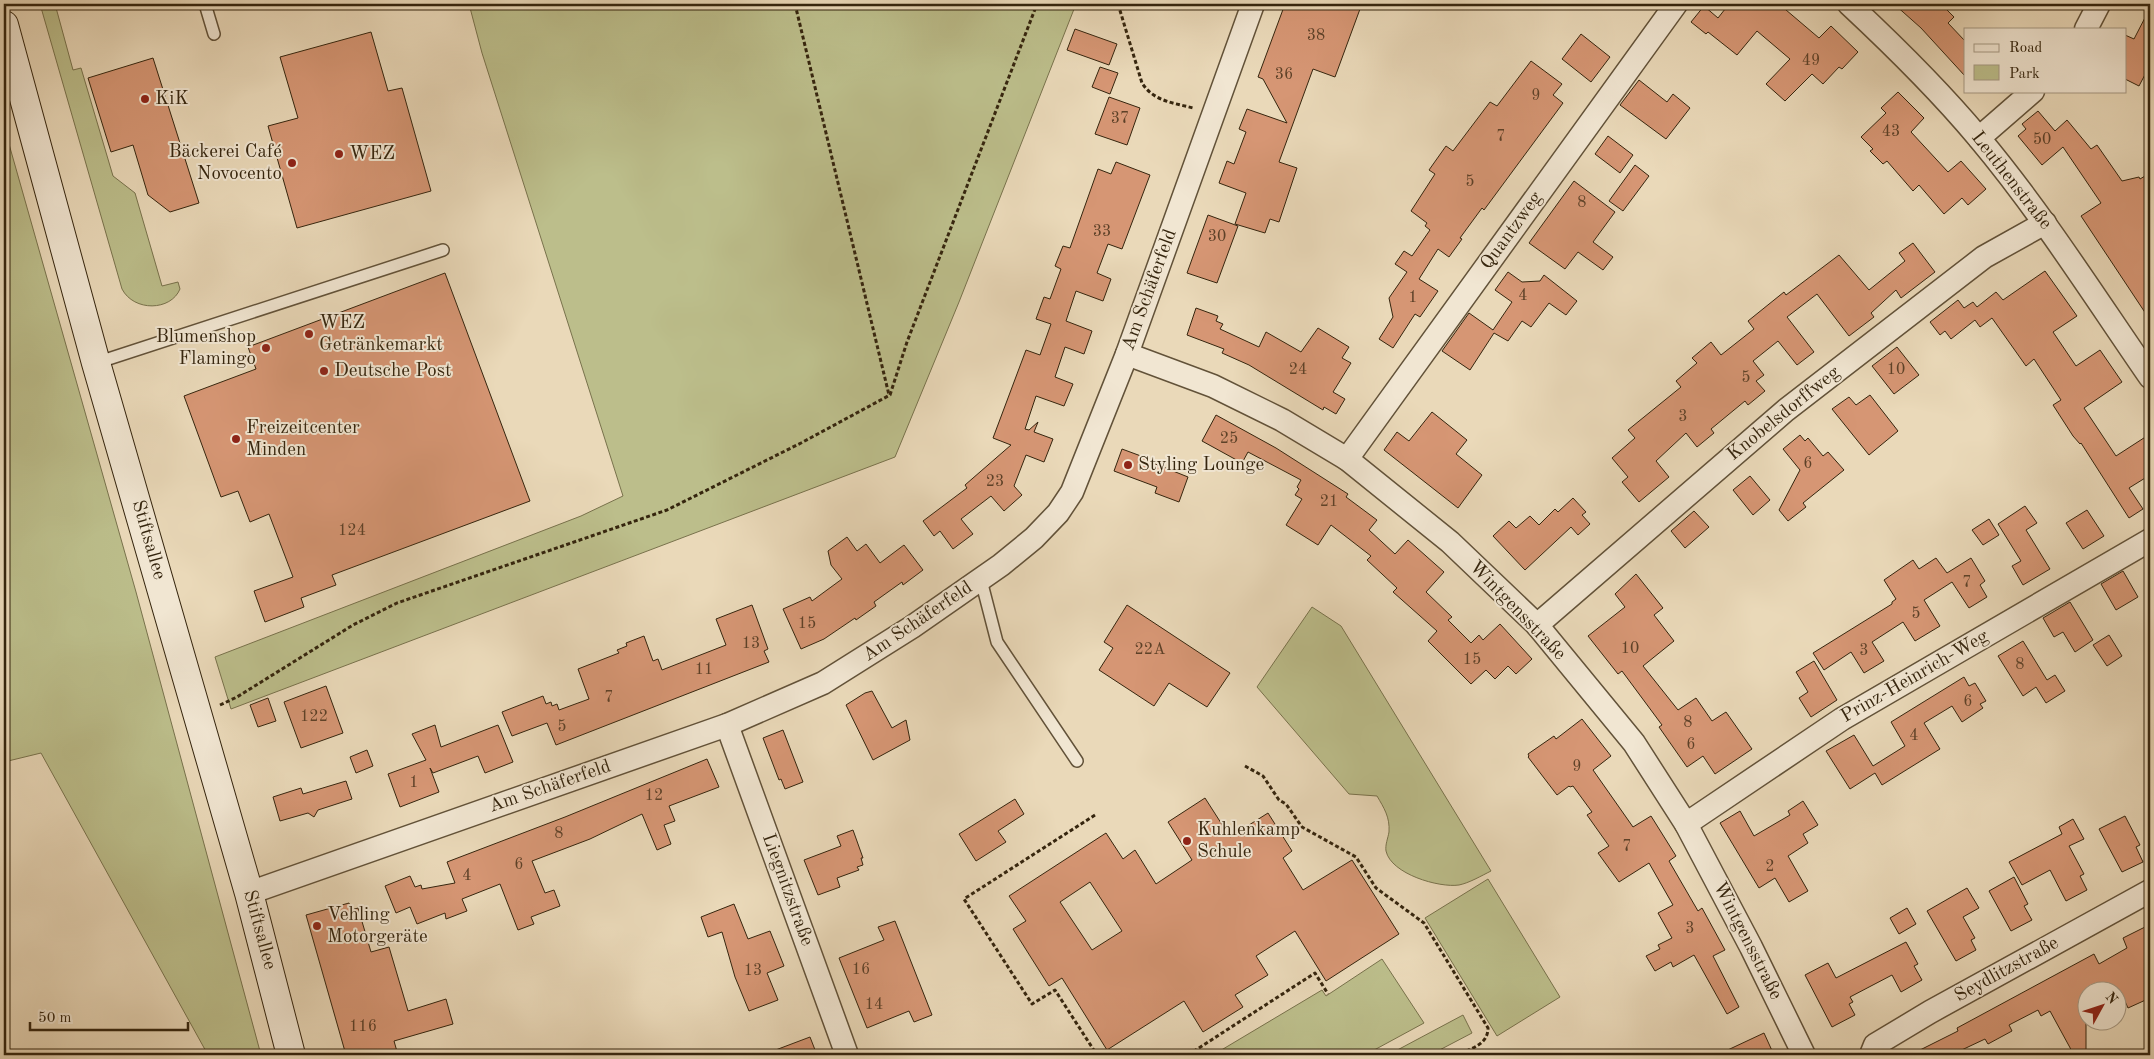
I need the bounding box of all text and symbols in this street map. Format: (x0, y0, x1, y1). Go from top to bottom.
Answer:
house number: 38 (1307, 28, 1325, 44)
legend (1964, 28, 2126, 92)
text: Road (2009, 41, 2043, 56)
house number: 49 (1802, 53, 1820, 69)
house number: 36 (1275, 67, 1293, 83)
text: Park (2009, 67, 2040, 82)
house number: 9 (1531, 88, 1541, 104)
place label: KiK (155, 90, 189, 109)
marker: KiK (139, 93, 151, 105)
house number: 37 (1111, 111, 1129, 127)
house number: 43 (1882, 124, 1900, 140)
street label: Leuthenstraße (1967, 128, 2055, 234)
house number: 7 (1496, 129, 1506, 145)
house number: 50 (2033, 132, 2051, 148)
place label: Bäckerei Café Novocento (168, 143, 282, 184)
place label: WEZ (349, 145, 395, 164)
marker: WEZ (333, 148, 345, 160)
marker: Bäckerei Café Novocento (286, 157, 298, 169)
house number: 5 (1465, 174, 1475, 190)
street label: Quantzweg (1478, 188, 1547, 273)
house number: 8 (1577, 195, 1587, 211)
house number: 33 (1093, 224, 1111, 240)
street label: Am Schäferfeld (1119, 227, 1181, 353)
house number: 30 (1208, 229, 1226, 245)
house number: 4 (1518, 288, 1528, 304)
house number: 1 (1408, 290, 1418, 306)
place label: WEZ Getränkemarkt (319, 314, 443, 355)
place label: Blumenshop Flamingo (156, 328, 256, 369)
marker: WEZ Getränkemarkt (303, 328, 315, 340)
marker: Blumenshop Flamingo (260, 342, 272, 354)
place label: Deutsche Post (334, 362, 452, 381)
house number: 24 (1289, 362, 1307, 378)
house number: 10 (1887, 362, 1905, 378)
street label: Knobelsdorffweg (1724, 363, 1844, 465)
marker: Deutsche Post (318, 365, 330, 377)
house number: 5 (1741, 370, 1751, 386)
house number: 3 (1678, 409, 1688, 425)
place label: Freizeitcenter Minden (246, 419, 360, 460)
house number: 25 (1220, 431, 1238, 447)
marker: Freizeitcenter Minden (230, 433, 242, 445)
place label: Styling Lounge (1138, 456, 1264, 475)
house number: 6 (1803, 456, 1813, 472)
marker: Styling Lounge (1122, 459, 1134, 471)
house number: 23 (986, 474, 1004, 490)
house number: 21 (1320, 494, 1338, 510)
street label: Stiftsallee (128, 498, 168, 582)
house number: 124 (338, 523, 366, 539)
street label: Wintgensstraße (1465, 558, 1569, 664)
house number: 7 (1962, 575, 1972, 591)
street label: Am Schäferfeld (860, 578, 976, 666)
house number: 5 (1911, 606, 1921, 622)
house number: 15 (798, 616, 816, 632)
street label: Prinz-Heinrich-Weg (1838, 627, 1993, 727)
house number: 13 (742, 636, 760, 652)
house number: 10 (1621, 641, 1639, 657)
house number: 22A (1135, 642, 1165, 658)
house number: 3 (1859, 643, 1869, 659)
house number: 15 (1463, 652, 1481, 668)
house number: 8 (2015, 657, 2025, 673)
house number: 11 (695, 662, 713, 678)
house number: 7 (604, 690, 614, 706)
house number: 6 (1963, 694, 1973, 710)
house number: 122 (300, 709, 328, 725)
house number: 8 (1683, 715, 1693, 731)
house number: 5 (557, 719, 567, 735)
house number: 4 (1909, 728, 1919, 744)
house number: 6 (1686, 737, 1696, 753)
street label: Am Schäferfeld (487, 757, 613, 817)
house number: 9 (1572, 759, 1582, 775)
house number: 1 (409, 775, 419, 791)
house number: 12 (645, 788, 663, 804)
place label: Kuhlenkamp Schule (1197, 821, 1300, 862)
house number: 8 (554, 826, 564, 842)
street label: Liegnitzstraße (758, 831, 816, 949)
marker: Kuhlenkamp Schule (1181, 835, 1193, 847)
house number: 7 (1622, 839, 1632, 855)
house number: 6 (514, 857, 524, 873)
house number: 2 (1765, 859, 1775, 875)
house number: 4 (462, 868, 472, 884)
street label: Wintgensstraße (1709, 879, 1785, 1003)
street label: Stiftsallee (239, 888, 279, 972)
place label: Vehling Motorgeräte (327, 906, 428, 947)
marker: Vehling Motorgeräte (311, 920, 323, 932)
house number: 3 (1685, 921, 1695, 937)
street label: Seydlitzstraße (1952, 934, 2062, 1006)
house number: 16 (852, 962, 870, 978)
house number: 13 (744, 963, 762, 979)
north arrow (2076, 982, 2126, 1032)
text: N (2102, 990, 2120, 1007)
house number: 14 (865, 997, 883, 1013)
scale bar (30, 999, 188, 1031)
text: 50 m (38, 1011, 72, 1026)
house number: 116 (349, 1019, 377, 1035)

